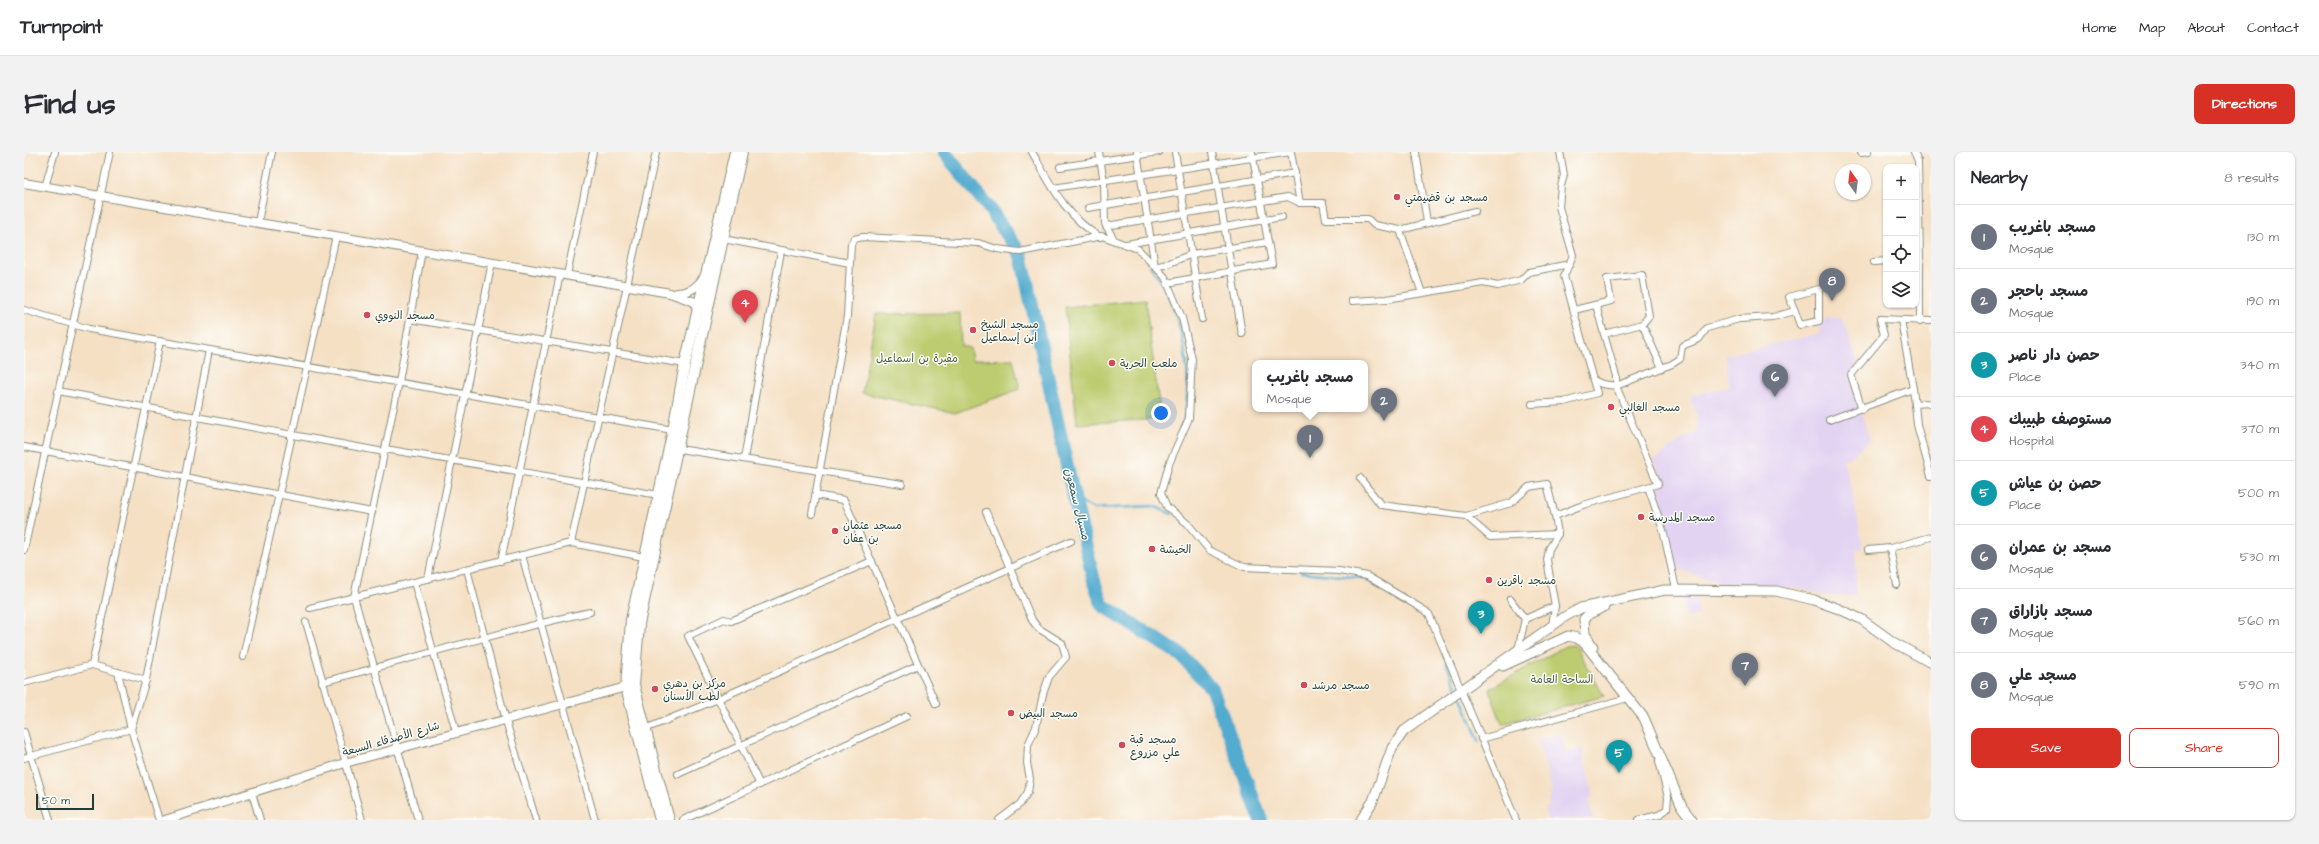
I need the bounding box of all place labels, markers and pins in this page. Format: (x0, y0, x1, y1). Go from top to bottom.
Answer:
place label: مسجد بن قضيمتي (1405, 190, 1488, 208)
marker: مسجد بن قضيمتي (1392, 192, 1402, 202)
pin: 8 (1819, 268, 1845, 301)
pin: 4 (732, 290, 758, 323)
place label: مسجد النووي (375, 308, 435, 324)
marker: مسجد النووي (362, 310, 372, 320)
place label: مسجد الشيخ ابن إسماعيل (981, 317, 1039, 345)
marker: مسجد الشيخ ابن إسماعيل (968, 325, 978, 335)
place label: ملعب الحرية (1120, 356, 1177, 371)
marker: ملعب الحرية (1107, 358, 1117, 368)
pin: 6 (1762, 364, 1788, 397)
pin: 2 (1371, 388, 1397, 421)
place label: مسجد الغالبي (1619, 400, 1680, 418)
marker: مسجد الغالبي (1606, 402, 1616, 412)
pin: 1 (1297, 425, 1323, 458)
place label: مسجد المدرسة (1649, 510, 1715, 525)
marker: مسجد المدرسة (1636, 512, 1646, 522)
place label: مسجد عثمان بن عفان (843, 518, 902, 546)
marker: مسجد عثمان بن عفان (830, 526, 840, 536)
place label: الخيشة (1160, 542, 1191, 557)
marker: الخيشة (1147, 544, 1157, 554)
place label: مسجد باقرين (1497, 573, 1556, 588)
marker: مسجد باقرين (1484, 575, 1494, 585)
pin: 3 (1468, 601, 1494, 634)
pin: 7 (1732, 653, 1758, 686)
place label: مركز بن دهري لطب الأسنان (663, 676, 726, 704)
place label: مسجد مرشد (1312, 678, 1370, 693)
marker: مسجد مرشد (1299, 680, 1309, 690)
marker: مركز بن دهري لطب الأسنان (650, 684, 660, 694)
place label: مسجد البيض (1019, 706, 1078, 721)
marker: مسجد البيض (1006, 708, 1016, 718)
place label: مسجد قبة علي مزروع (1130, 732, 1180, 763)
marker: مسجد قبة علي مزروع (1117, 740, 1127, 750)
pin: 5 (1606, 740, 1632, 773)

